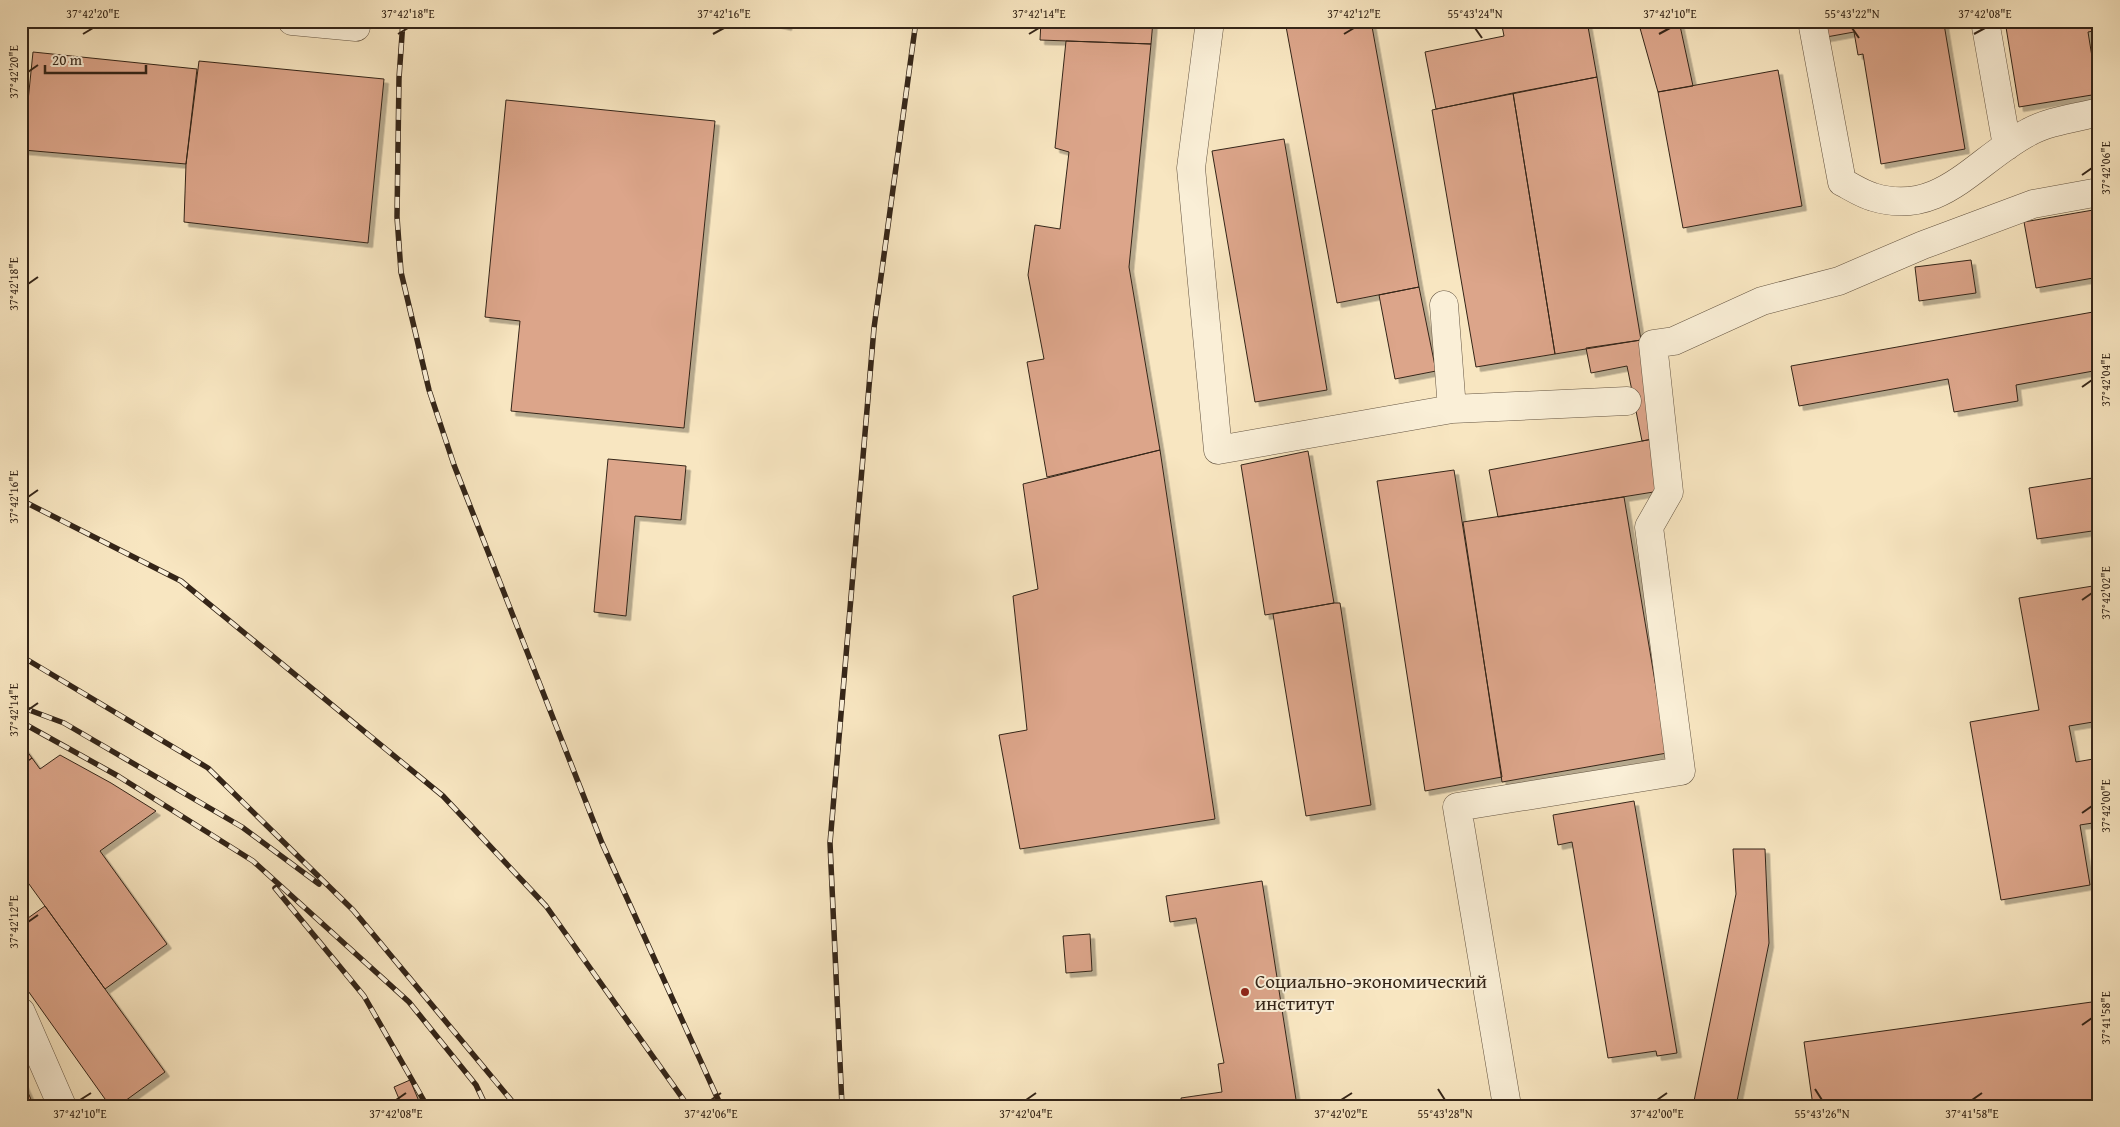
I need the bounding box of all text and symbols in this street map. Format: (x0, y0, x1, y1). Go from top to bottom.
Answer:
text: 37°42'20"E (66, 5, 120, 22)
text: 37°42'18"E (381, 5, 435, 22)
text: 37°42'16"E (697, 5, 751, 22)
text: 37°42'14"E (1012, 5, 1066, 22)
text: 37°42'12"E (1327, 5, 1381, 22)
text: 55°43'24"N (1447, 5, 1503, 22)
text: 37°42'10"E (1643, 5, 1697, 22)
text: 55°43'22"N (1824, 5, 1880, 22)
text: 37°42'08"E (1958, 5, 2012, 22)
scale bar (45, 42, 146, 74)
text: 37°42'20"E (5, 45, 22, 99)
text: 20 m (52, 49, 83, 70)
text: 37°42'06"E (2097, 141, 2114, 195)
text: 37°42'18"E (5, 257, 22, 311)
text: 37°42'04"E (2097, 353, 2114, 407)
text: 37°42'16"E (5, 470, 22, 524)
text: 37°42'02"E (2097, 566, 2114, 620)
text: 37°42'14"E (5, 683, 22, 737)
text: 37°42'00"E (2097, 779, 2114, 833)
text: 37°42'12"E (5, 895, 22, 949)
place label: Социально-экономический институт (1255, 967, 1487, 1017)
marker: Социально-экономический институт (1239, 986, 1251, 998)
text: 37°41'58"E (2097, 991, 2114, 1045)
text: 37°42'10"E (53, 1105, 107, 1122)
text: 37°42'08"E (369, 1105, 423, 1122)
text: 37°42'06"E (684, 1105, 738, 1122)
text: 37°42'04"E (999, 1105, 1053, 1122)
text: 37°42'02"E (1314, 1105, 1368, 1122)
text: 55°43'28"N (1417, 1105, 1473, 1122)
text: 37°42'00"E (1630, 1105, 1684, 1122)
text: 55°43'26"N (1794, 1105, 1850, 1122)
text: 37°41'58"E (1945, 1105, 1999, 1122)

